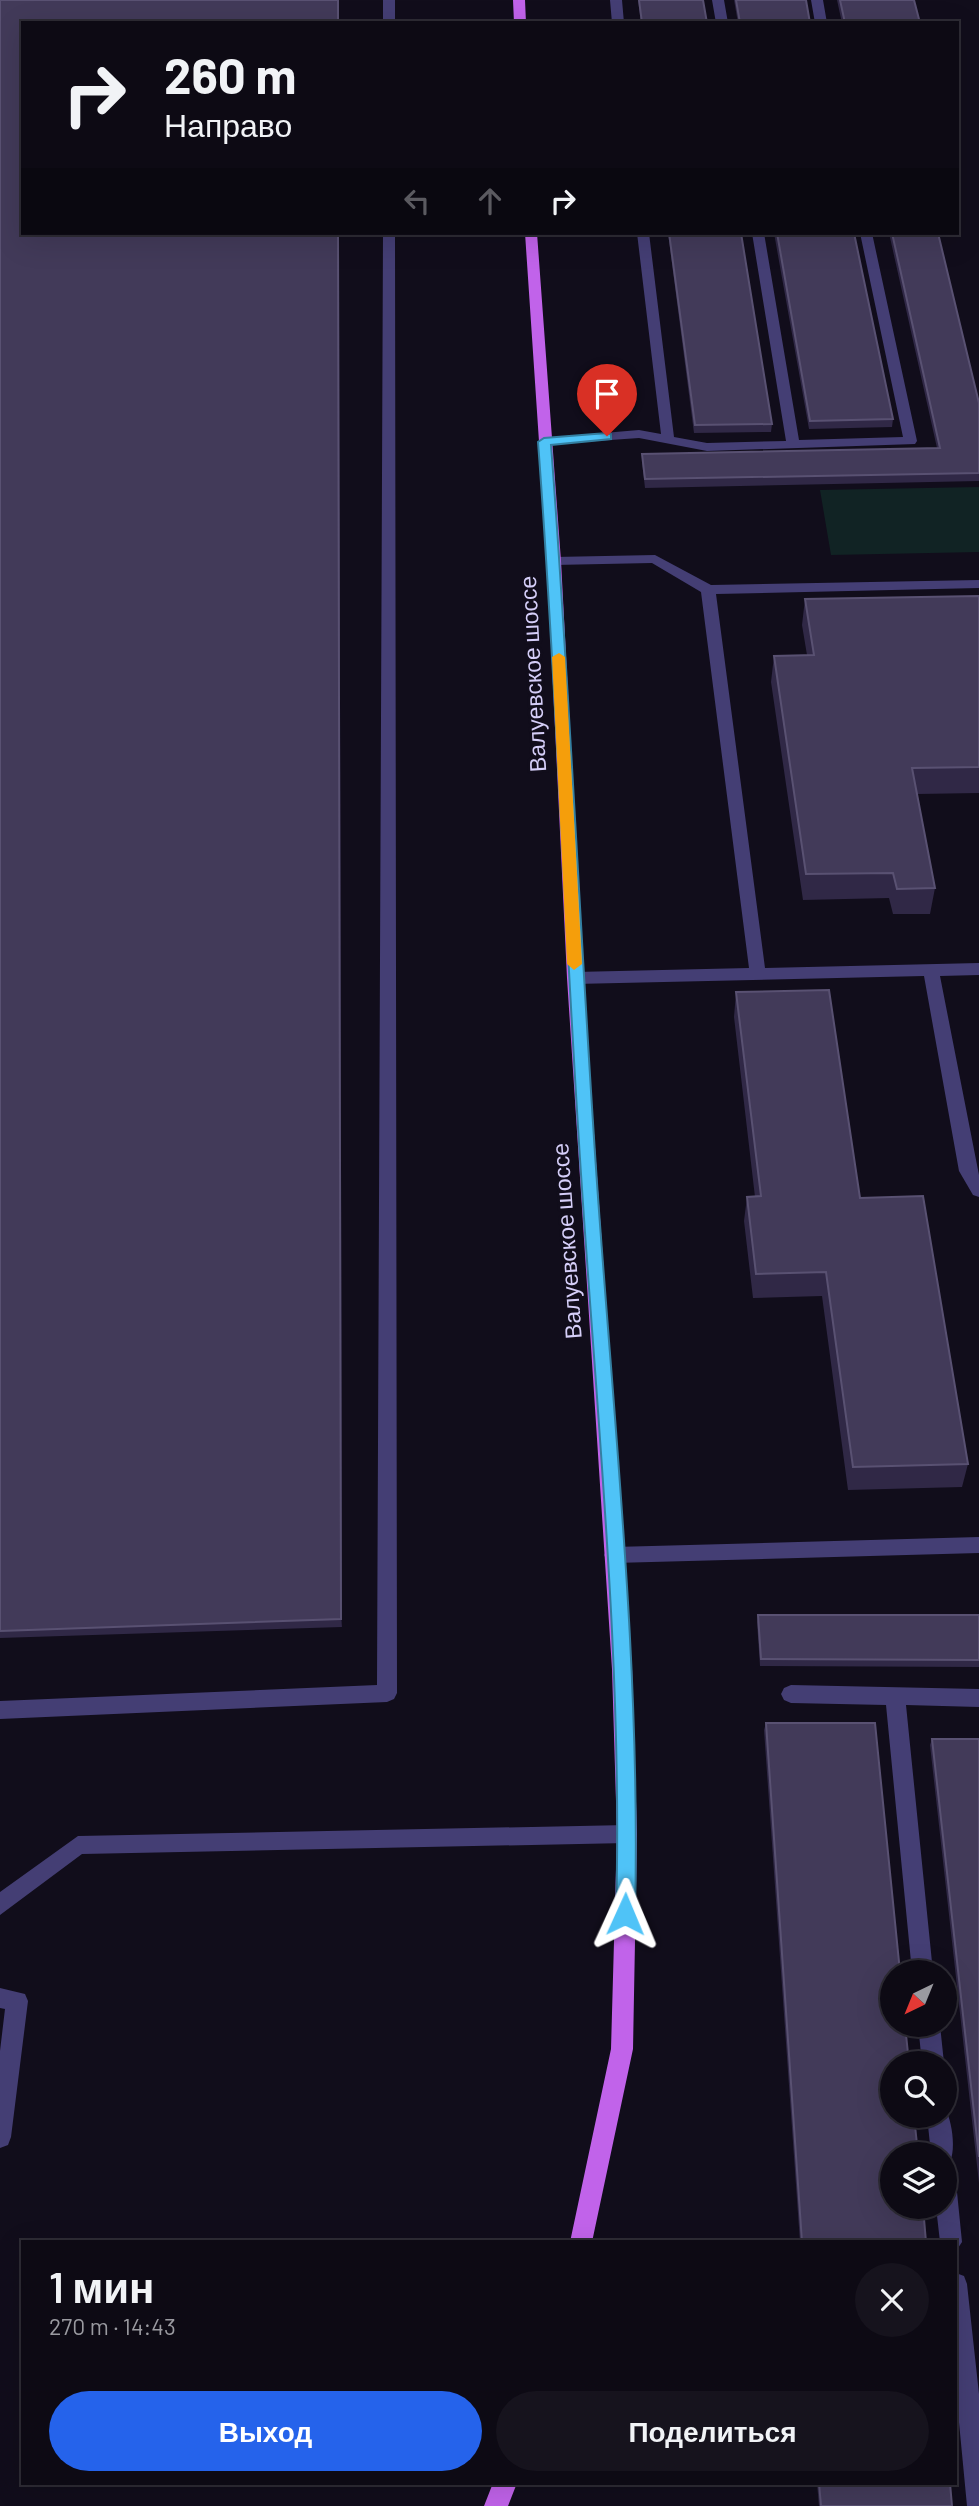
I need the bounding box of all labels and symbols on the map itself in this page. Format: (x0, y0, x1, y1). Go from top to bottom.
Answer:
pin (577, 364, 637, 436)
street label: Валуевское шоссе (513, 575, 551, 773)
street label: Валуевское шоссе (545, 1142, 587, 1340)
position arrow (588, 1877, 662, 1951)
north arrow (880, 1960, 957, 2037)

